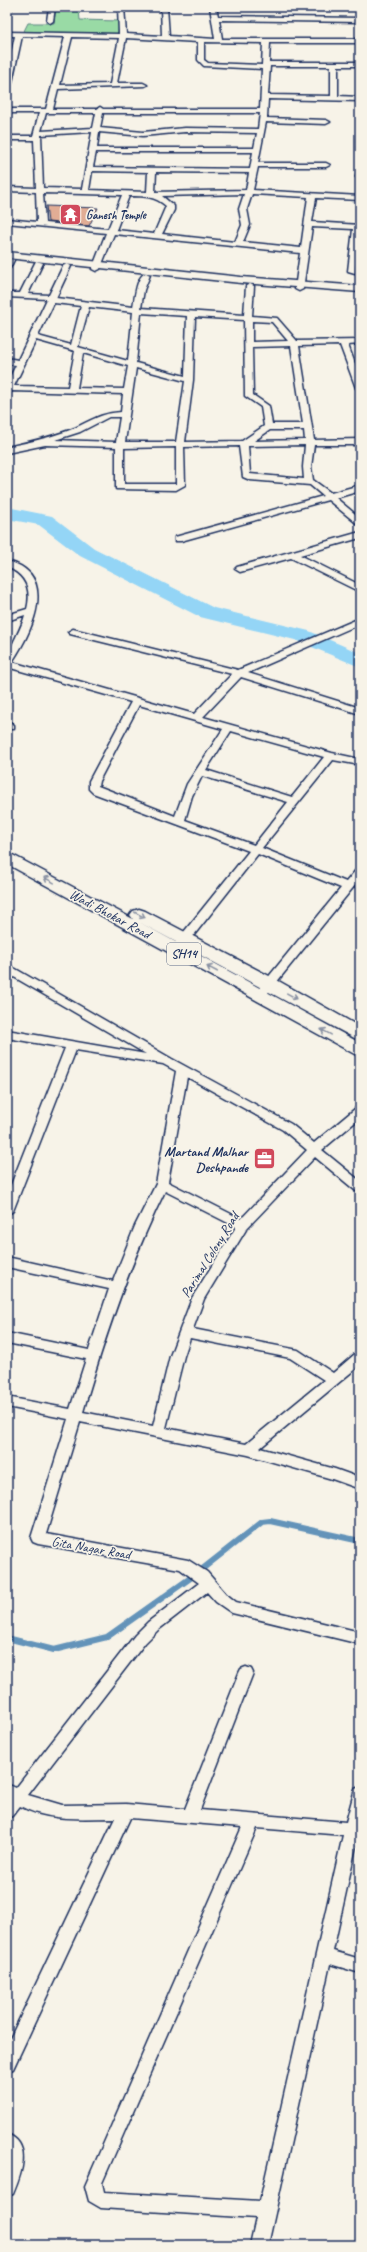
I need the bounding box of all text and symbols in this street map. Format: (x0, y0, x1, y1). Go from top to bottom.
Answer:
temple icon: Ganesh Temple (58, 202, 84, 228)
place label: Ganesh Temple (86, 207, 147, 223)
one-way arrow (43, 876, 55, 884)
street label: Wadi Bhokar Road (67, 886, 156, 944)
one-way arrow (134, 912, 146, 920)
road number: SH14 (167, 943, 201, 965)
one-way arrow (206, 965, 218, 972)
one-way arrow (286, 993, 298, 1001)
one-way arrow (320, 1027, 332, 1035)
place label: Martand Malhar Deshpande (164, 1143, 250, 1176)
office icon: Martand Malhar Deshpande (251, 1146, 277, 1172)
street label: Parimal Colony Road (177, 1207, 244, 1301)
street label: Gita Nagar Road (50, 1533, 134, 1564)

